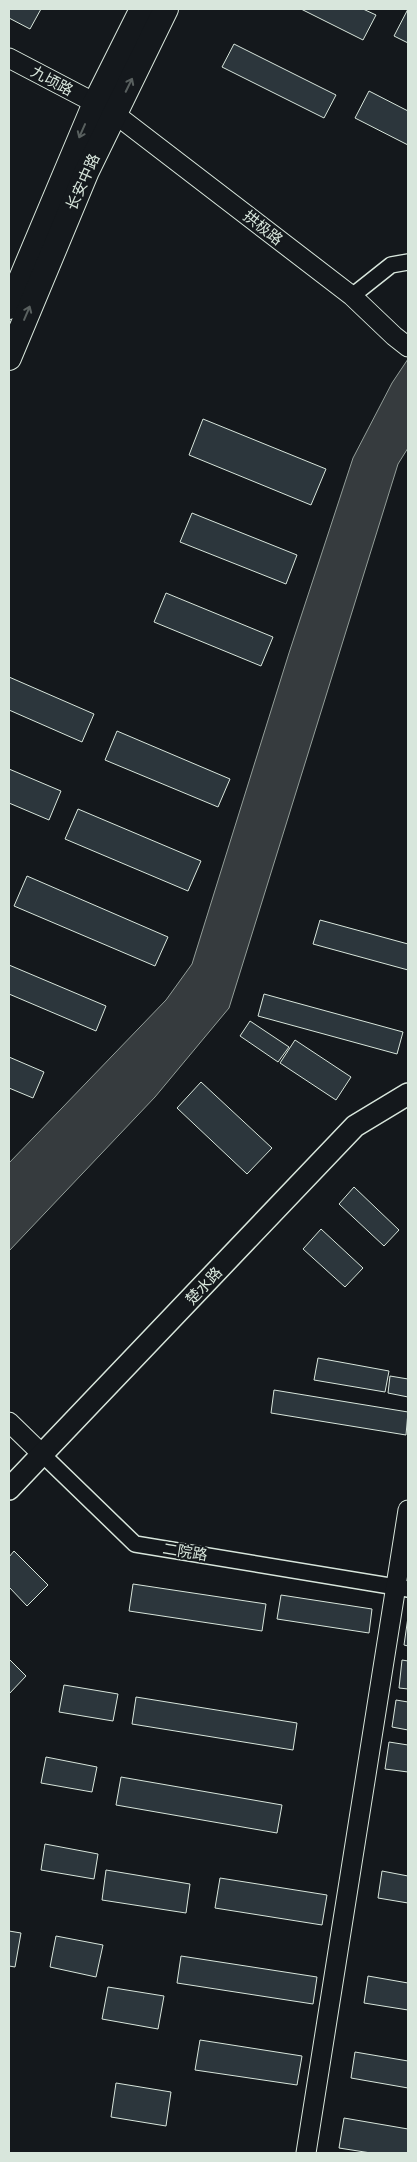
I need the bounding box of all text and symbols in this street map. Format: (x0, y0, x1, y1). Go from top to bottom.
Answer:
street label: 九顷路 (28, 62, 77, 100)
one-way arrow (125, 78, 134, 93)
one-way arrow (77, 123, 87, 138)
street label: 长安中路 (62, 151, 103, 213)
street label: 拱极路 (240, 206, 287, 249)
one-way arrow (23, 306, 33, 321)
street label: 楚水路 (181, 1263, 226, 1309)
street label: 二院路 (161, 1539, 209, 1564)

